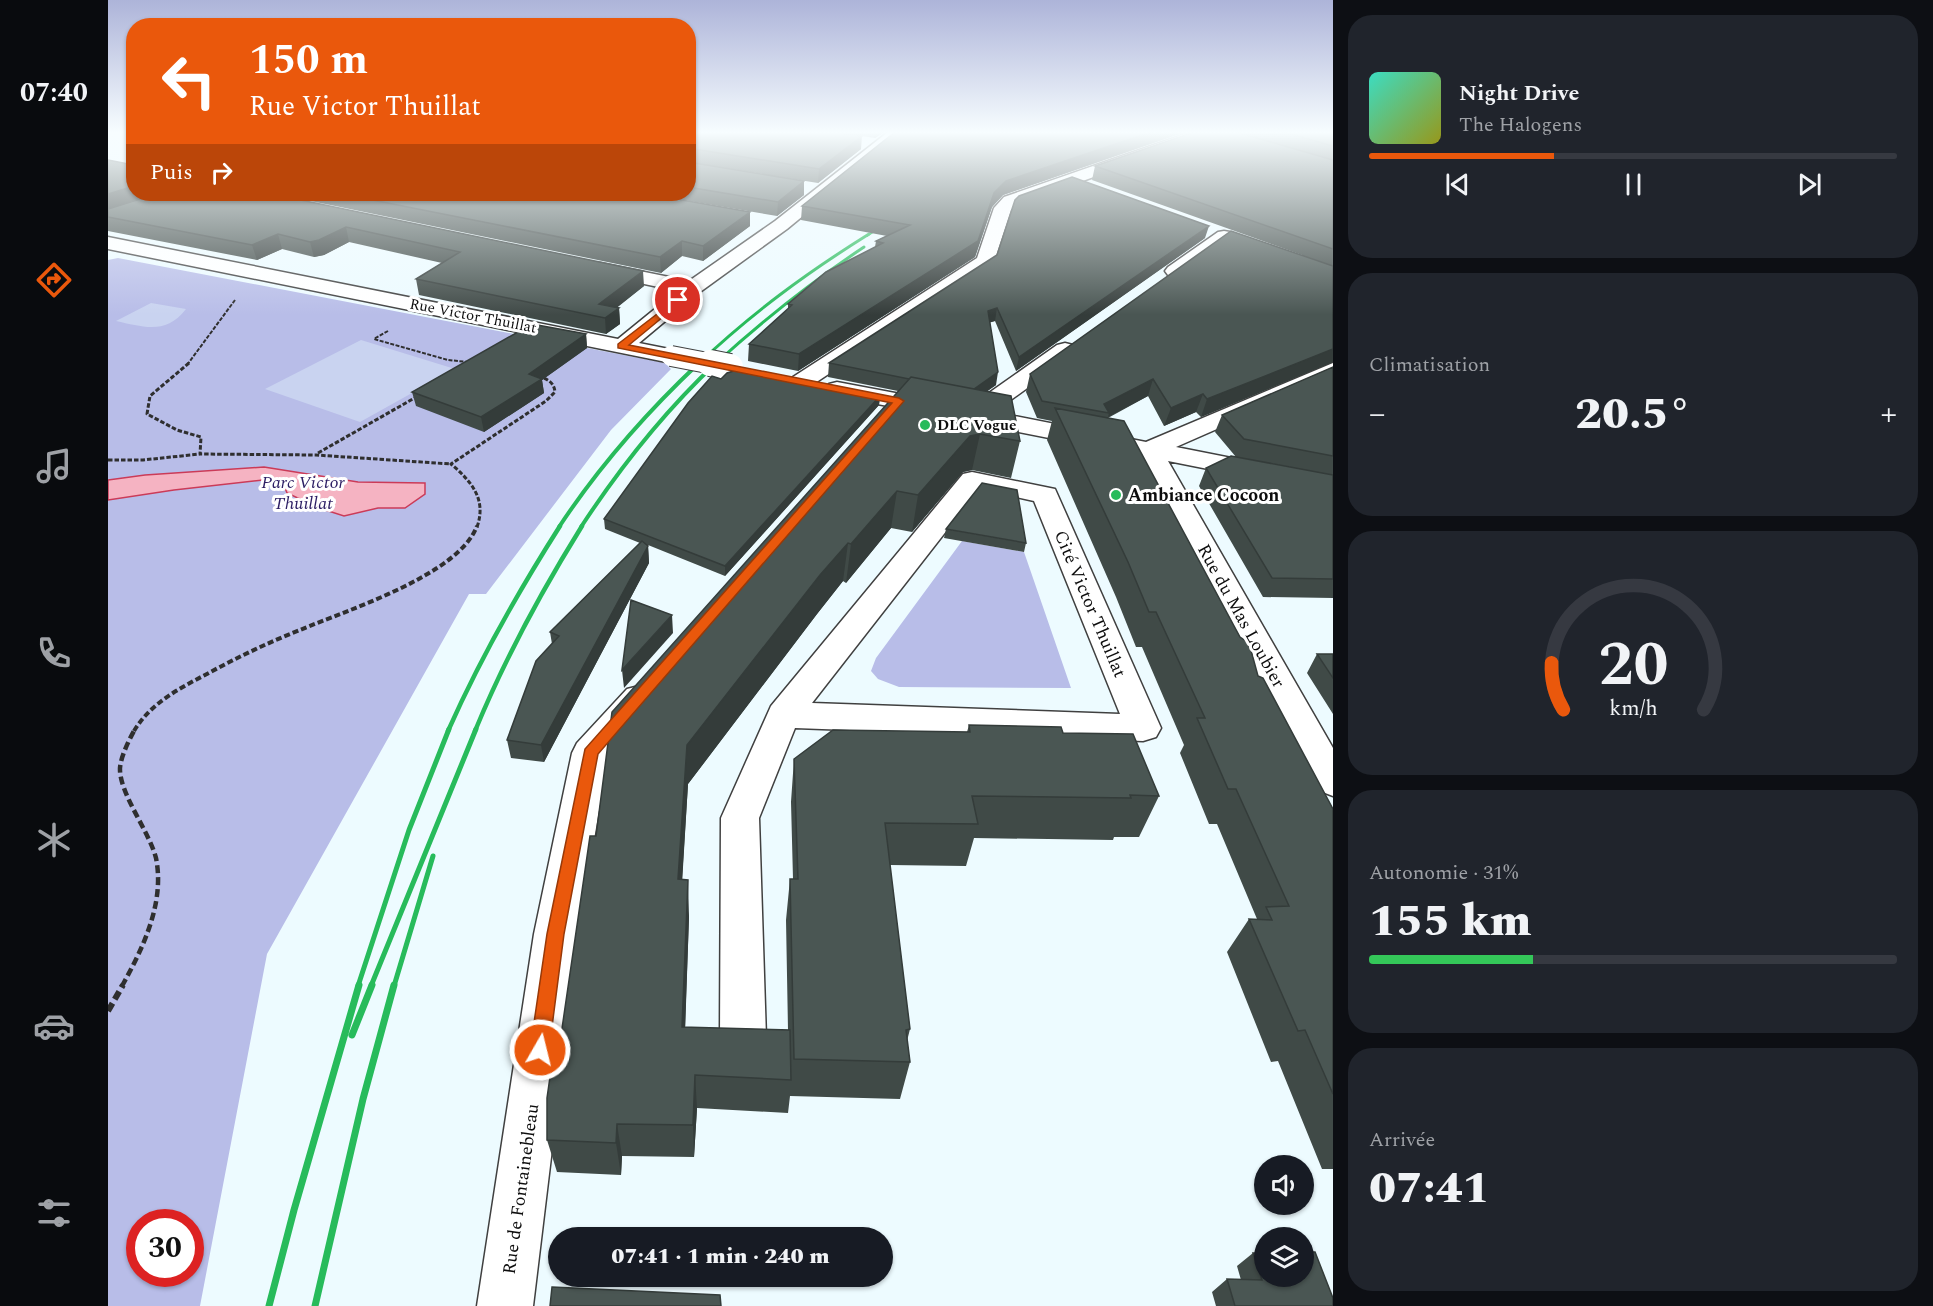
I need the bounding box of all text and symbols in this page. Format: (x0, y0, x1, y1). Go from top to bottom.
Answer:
text: 150 m (249, 29, 368, 92)
icon: left (150, 42, 228, 120)
text: 07:40 (20, 72, 88, 114)
text: Night Drive (1459, 77, 1579, 110)
text: Rue Victor Thuillat (249, 86, 481, 128)
text: The Halogens (1459, 110, 1582, 140)
text: Puis (150, 156, 193, 189)
icon: right (205, 156, 238, 189)
icon: previous (1441, 168, 1474, 201)
icon: pause (1617, 168, 1650, 201)
icon: next (1793, 168, 1826, 201)
icon: directions (33, 259, 75, 301)
pin (652, 274, 703, 325)
icon: arrive (661, 283, 694, 316)
street label: Rue Victor Thuillat (408, 292, 538, 340)
text: Climatisation (1369, 350, 1490, 380)
text: 20.5° (1575, 380, 1691, 449)
text: − (1369, 389, 1386, 439)
text: + (1880, 389, 1897, 439)
place label: DLC Vogue (937, 414, 1016, 437)
marker: DLC Vogue (918, 418, 932, 432)
icon: music (33, 445, 75, 487)
park label: Parc Victor Thuillat (261, 469, 346, 517)
place label: Ambiance Cocoon (1128, 482, 1279, 509)
marker: Ambiance Cocoon (1109, 488, 1123, 502)
street label: Cité Victor Thuillat (1047, 526, 1133, 682)
street label: Rue du Mas Loubier (1190, 539, 1292, 693)
text: 20 (1598, 618, 1668, 713)
icon: phone (33, 632, 75, 674)
text: km/h (1609, 692, 1657, 725)
icon: climate (33, 819, 75, 861)
text: Autonomie · 31% (1369, 858, 1518, 888)
text: 155 km (1369, 887, 1531, 956)
icon: car (33, 1005, 75, 1047)
position arrow (508, 1018, 572, 1082)
street label: Rue de Fontainebleau (496, 1102, 546, 1276)
text: Arrivée (1369, 1125, 1435, 1155)
text: 07:41 (1369, 1154, 1490, 1223)
map controls (1254, 1155, 1314, 1287)
button: sound (1254, 1155, 1314, 1215)
icon: filters (33, 1192, 75, 1234)
speed limit sign: 30 (126, 1209, 204, 1287)
button: layers (1254, 1227, 1314, 1287)
text: 07:41 · 1 min · 240 m (611, 1240, 830, 1273)

